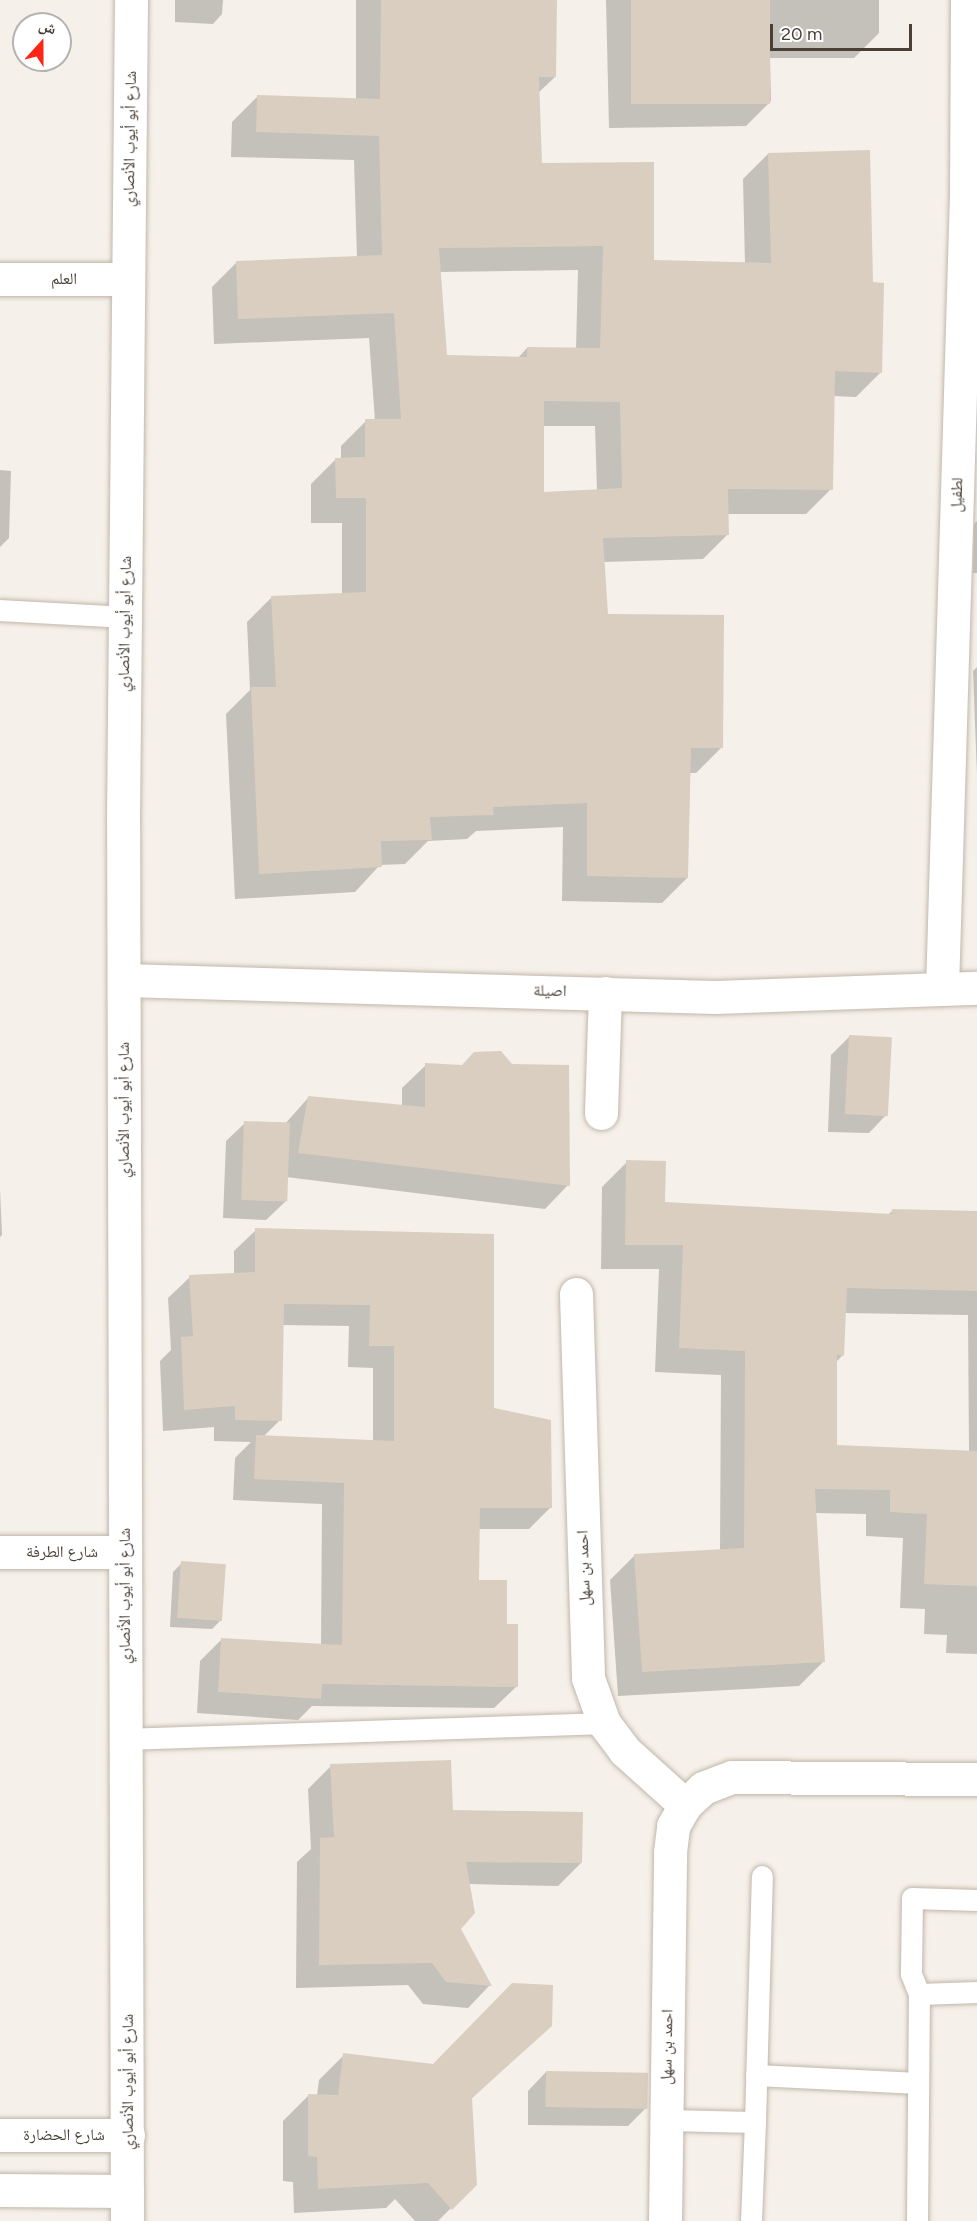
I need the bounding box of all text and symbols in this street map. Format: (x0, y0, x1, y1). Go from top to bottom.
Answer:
north arrow (12, 12, 72, 72)
scale bar (773, 12, 916, 50)
text: ش (37, 15, 59, 39)
text: 20 m (781, 23, 822, 45)
street label: شارع أبو أيوب الأنصاري (119, 71, 141, 207)
street label: العلم (51, 269, 77, 289)
street label: لطفيل (947, 477, 967, 513)
street label: شارع أبو أيوب الأنصاري (114, 556, 136, 692)
street label: اصيلة (533, 981, 567, 1001)
street label: شارع أبو أيوب الأنصاري (114, 1042, 134, 1178)
street label: شارع أبو أيوب الأنصاري (115, 1528, 135, 1664)
street label: احمد بن سهل (573, 1530, 595, 1606)
street label: شارع الطرفة (26, 1542, 98, 1562)
street label: احمد بن سهل (657, 2009, 677, 2085)
street label: شارع أبو أيوب الأنصاري (118, 2014, 138, 2150)
street label: شارع الحضارة (23, 2125, 105, 2145)

